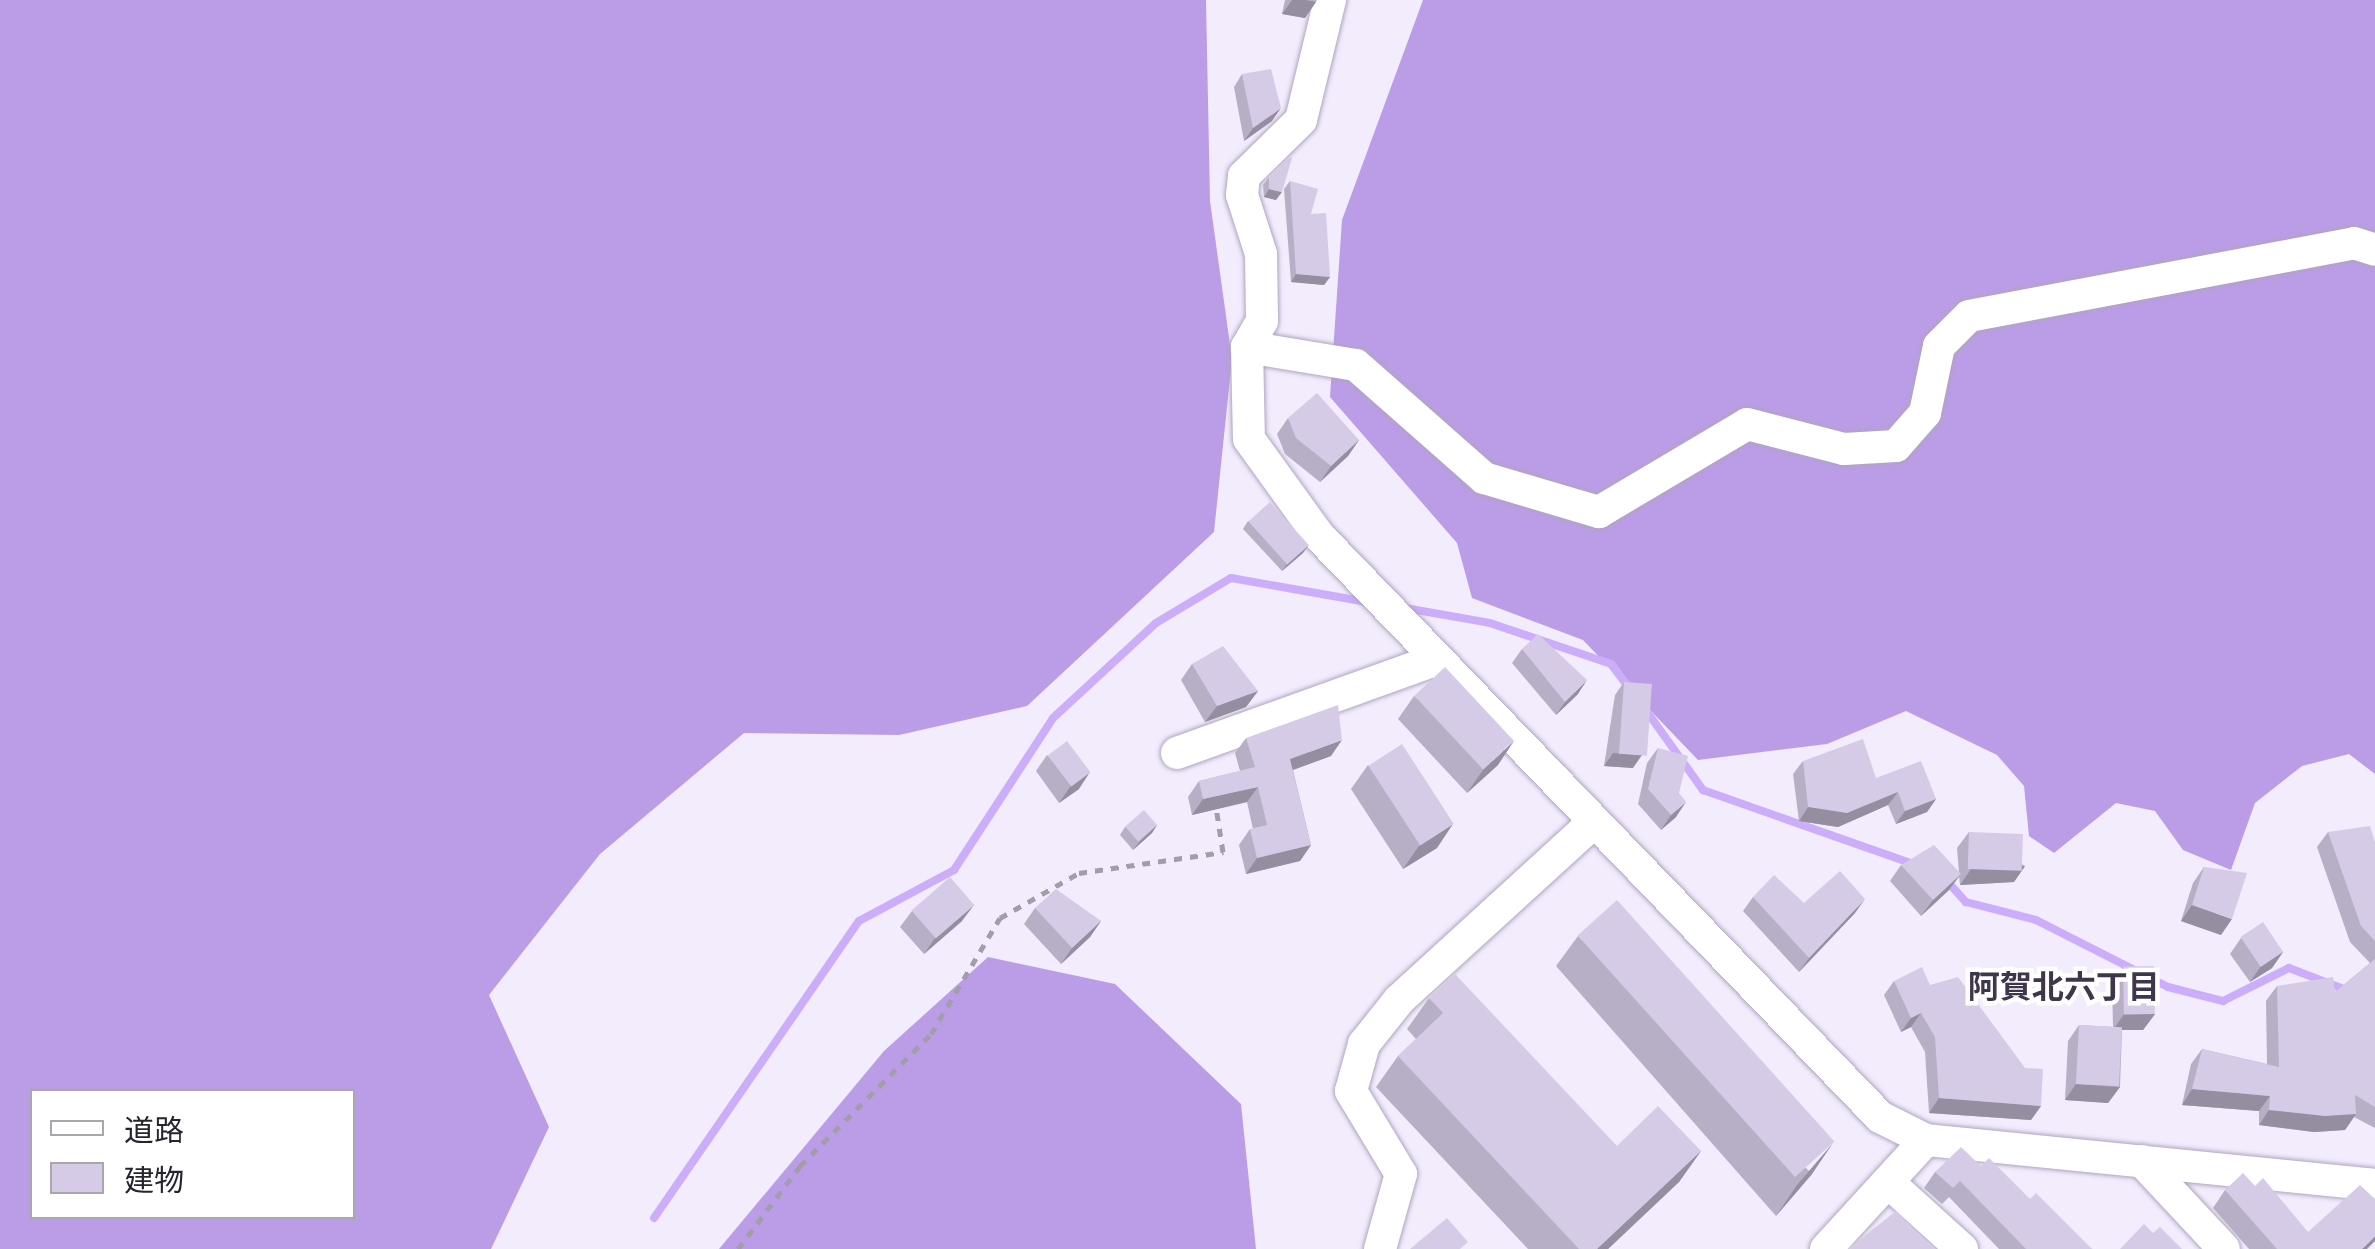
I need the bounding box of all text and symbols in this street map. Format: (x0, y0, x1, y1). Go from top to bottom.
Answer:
district label: 阿賀北六丁目 (1968, 967, 2160, 1005)
legend (30, 1089, 355, 1219)
text: 道路 (124, 1109, 184, 1150)
text: 建物 (124, 1159, 184, 1200)

